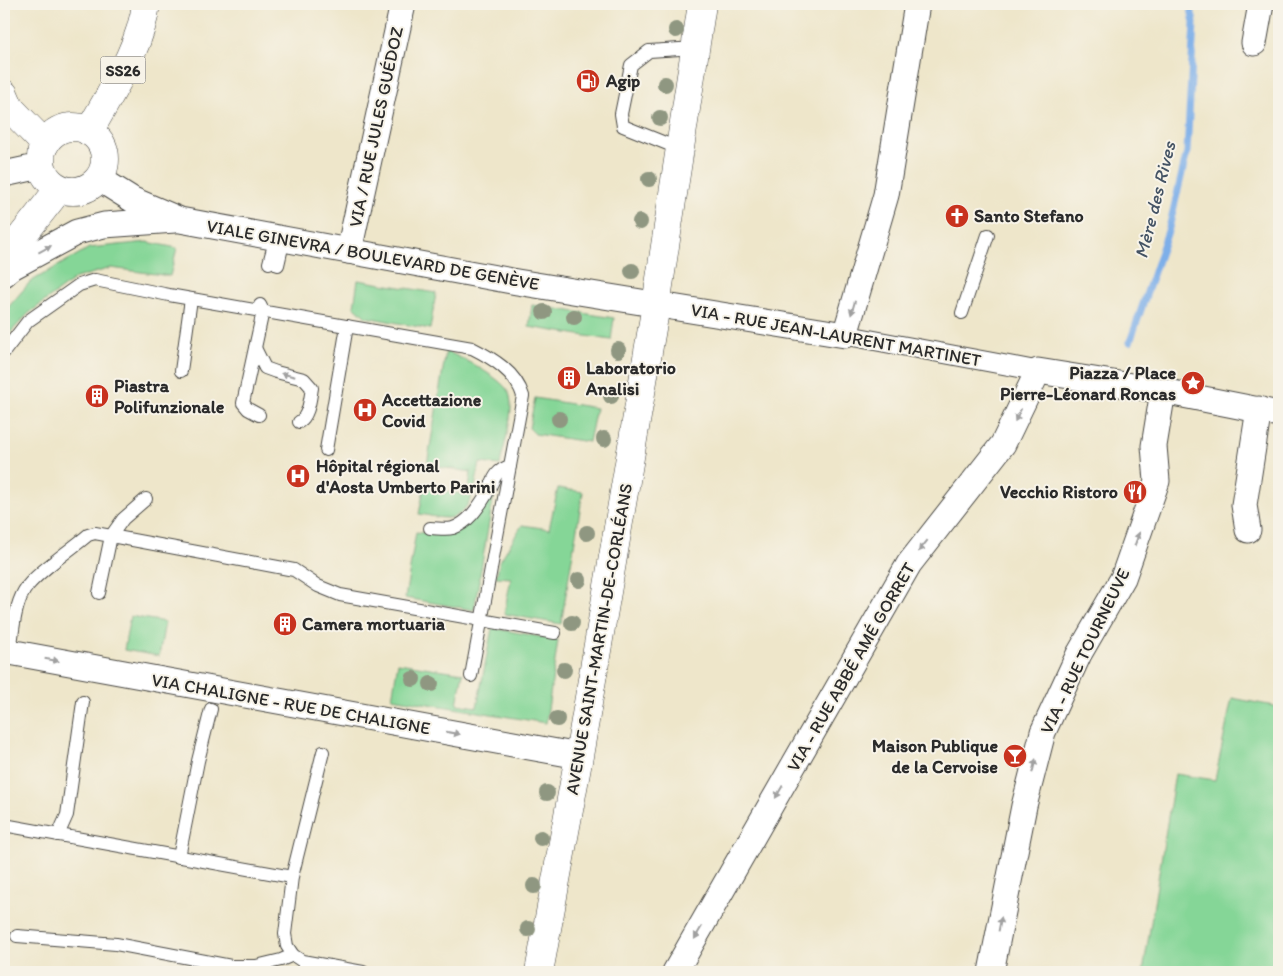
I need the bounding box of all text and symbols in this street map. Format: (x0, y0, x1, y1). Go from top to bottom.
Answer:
street label: VIA / RUE JULES GUÉDOZ (344, 25, 408, 229)
road number: SS26 (100, 56, 146, 84)
fuel station icon: Agip (575, 68, 601, 94)
place label: Agip (605, 70, 640, 92)
water label: Mère des Rives (1129, 138, 1181, 261)
church icon: Santo Stefano (944, 203, 970, 229)
place label: Santo Stefano (974, 205, 1084, 227)
street label: VIALE GINEVRA / BOULEVARD DE GENÈVE (205, 215, 541, 295)
one-way arrow (38, 245, 53, 253)
street label: VIA - RUE JEAN-LAURENT MARTINET (689, 299, 983, 371)
one-way arrow (849, 301, 857, 316)
place label: Laboratorio Analisi (585, 357, 676, 400)
place label: Piazza / Place Pierre-Léonard Roncas (1000, 362, 1176, 405)
building icon: Laboratorio Analisi (556, 365, 582, 391)
place icon: Piazza / Place Pierre-Léonard Roncas (1180, 370, 1206, 396)
one-way arrow (281, 371, 296, 379)
place label: Piastra Polifunzionale (114, 375, 225, 418)
building icon: Piastra Polifunzionale (84, 383, 110, 409)
place label: Accettazione Covid (381, 389, 482, 432)
hospital icon: Accettazione Covid (352, 397, 378, 423)
one-way arrow (1014, 408, 1022, 422)
place label: Hôpital régional d'Aosta Umberto Parini (316, 455, 495, 498)
hospital icon: Hôpital régional d'Aosta Umberto Parini (285, 463, 311, 489)
restaurant icon: Vecchio Ristoro (1122, 479, 1148, 505)
place label: Vecchio Ristoro (1000, 481, 1118, 503)
street label: AVENUE SAINT-MARTIN-DE-CORLÉANS (561, 482, 637, 796)
one-way arrow (1133, 531, 1141, 546)
one-way arrow (917, 539, 928, 552)
street label: VIA - RUE ABBÉ AMÉ GORRET (782, 558, 920, 776)
street label: VIA - RUE TOURNEUVE (1035, 564, 1135, 737)
building icon: Camera mortuaria (272, 611, 298, 637)
place label: Camera mortuaria (302, 613, 445, 635)
one-way arrow (44, 656, 60, 664)
street label: VIA CHALIGNE - RUE DE CHALIGNE (150, 669, 432, 739)
one-way arrow (445, 729, 460, 737)
place label: Maison Publique de la Cervoise (872, 735, 998, 778)
bar icon: Maison Publique de la Cervoise (1002, 743, 1028, 769)
one-way arrow (1030, 758, 1038, 773)
one-way arrow (774, 785, 783, 798)
one-way arrow (996, 916, 1004, 932)
one-way arrow (694, 925, 702, 940)

